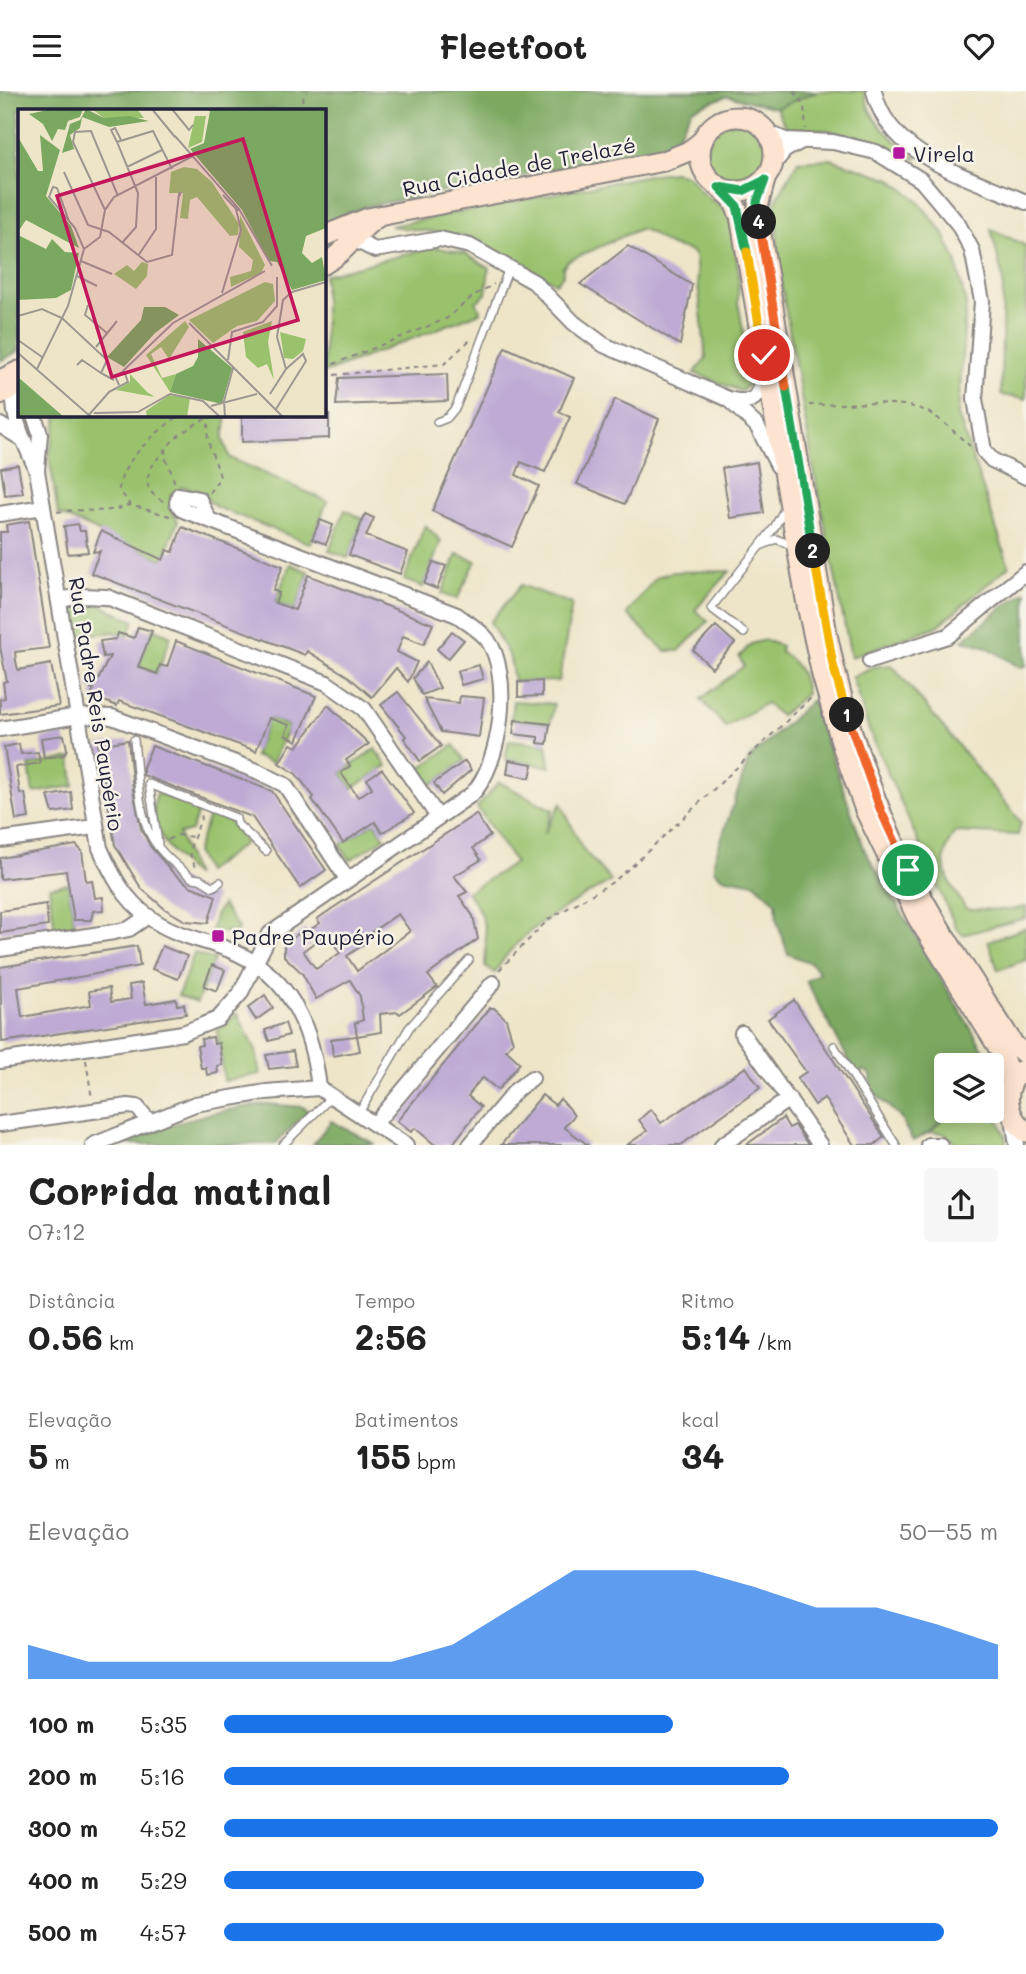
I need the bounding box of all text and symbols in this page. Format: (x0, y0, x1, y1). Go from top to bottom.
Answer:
text: Fleetfoot (439, 25, 587, 67)
icon: menu (28, 27, 66, 65)
icon: heart (960, 27, 998, 65)
inset map (18, 109, 326, 417)
street label: Rua Cidade de Trelazé (400, 130, 638, 202)
place label: Virela (913, 140, 975, 167)
marker: Virela (891, 145, 907, 161)
pin: 4 (742, 205, 776, 239)
text: 4 (752, 209, 765, 234)
pin (734, 325, 794, 385)
icon: check (745, 336, 783, 374)
pin: 2 (796, 533, 830, 568)
text: 2 (807, 538, 818, 563)
street label: Rua Padre Reis Paupério (64, 575, 130, 833)
pin: 1 (830, 697, 864, 733)
text: 1 (842, 702, 851, 727)
pin (878, 840, 938, 900)
icon: arrive (889, 851, 927, 889)
place label: Padre Paupério (232, 923, 394, 950)
marker: Padre Paupério (210, 928, 226, 944)
map controls (934, 1053, 1004, 1123)
button: layers (934, 1053, 1004, 1123)
text: Corrida matinal (28, 1165, 331, 1215)
button: share (924, 1168, 998, 1242)
text: 07:12 (28, 1216, 85, 1246)
text: Distância (28, 1288, 116, 1313)
text: Tempo (355, 1288, 415, 1313)
text: Ritmo (681, 1288, 734, 1313)
text: 0.56 (28, 1313, 103, 1359)
text: 2:56 (355, 1313, 427, 1359)
text: 5:14 (681, 1313, 751, 1359)
text: km (103, 1330, 134, 1355)
text: /km (751, 1330, 792, 1355)
text: Elevação (28, 1407, 112, 1432)
text: Batimentos (355, 1407, 459, 1432)
text: kcal (681, 1407, 719, 1432)
text: 5 (28, 1432, 48, 1478)
text: 155 (355, 1432, 411, 1478)
text: 34 (681, 1432, 725, 1478)
text: m (48, 1449, 70, 1474)
text: bpm (411, 1449, 456, 1474)
text: Elevação (28, 1516, 129, 1546)
text: 50–55 m (899, 1516, 998, 1546)
text: 100 m (28, 1709, 94, 1739)
text: 5:35 (140, 1709, 187, 1739)
text: 200 m (28, 1761, 97, 1791)
text: 5:16 (140, 1761, 185, 1791)
text: 300 m (28, 1813, 98, 1843)
text: 4:52 (140, 1813, 187, 1843)
text: 400 m (28, 1865, 99, 1895)
text: 5:29 (140, 1865, 187, 1895)
text: 500 m (28, 1917, 98, 1947)
text: 4:57 (140, 1917, 187, 1947)

